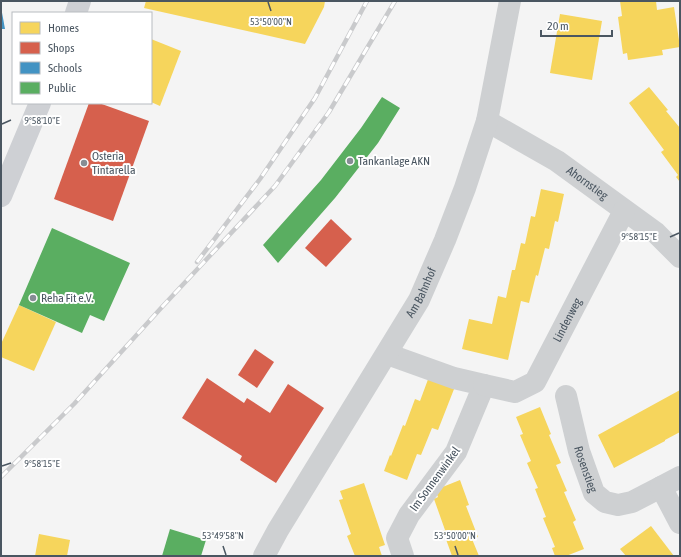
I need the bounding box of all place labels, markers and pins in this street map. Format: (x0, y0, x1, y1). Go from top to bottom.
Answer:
place label: Osteria Tintarella (92, 149, 136, 177)
place label: Tankanlage AKN (358, 154, 430, 168)
marker: Tankanlage AKN (345, 156, 355, 166)
marker: Osteria Tintarella (79, 158, 89, 168)
place label: Reha Fit e.V. (41, 291, 93, 305)
marker: Reha Fit e.V. (28, 293, 38, 303)

